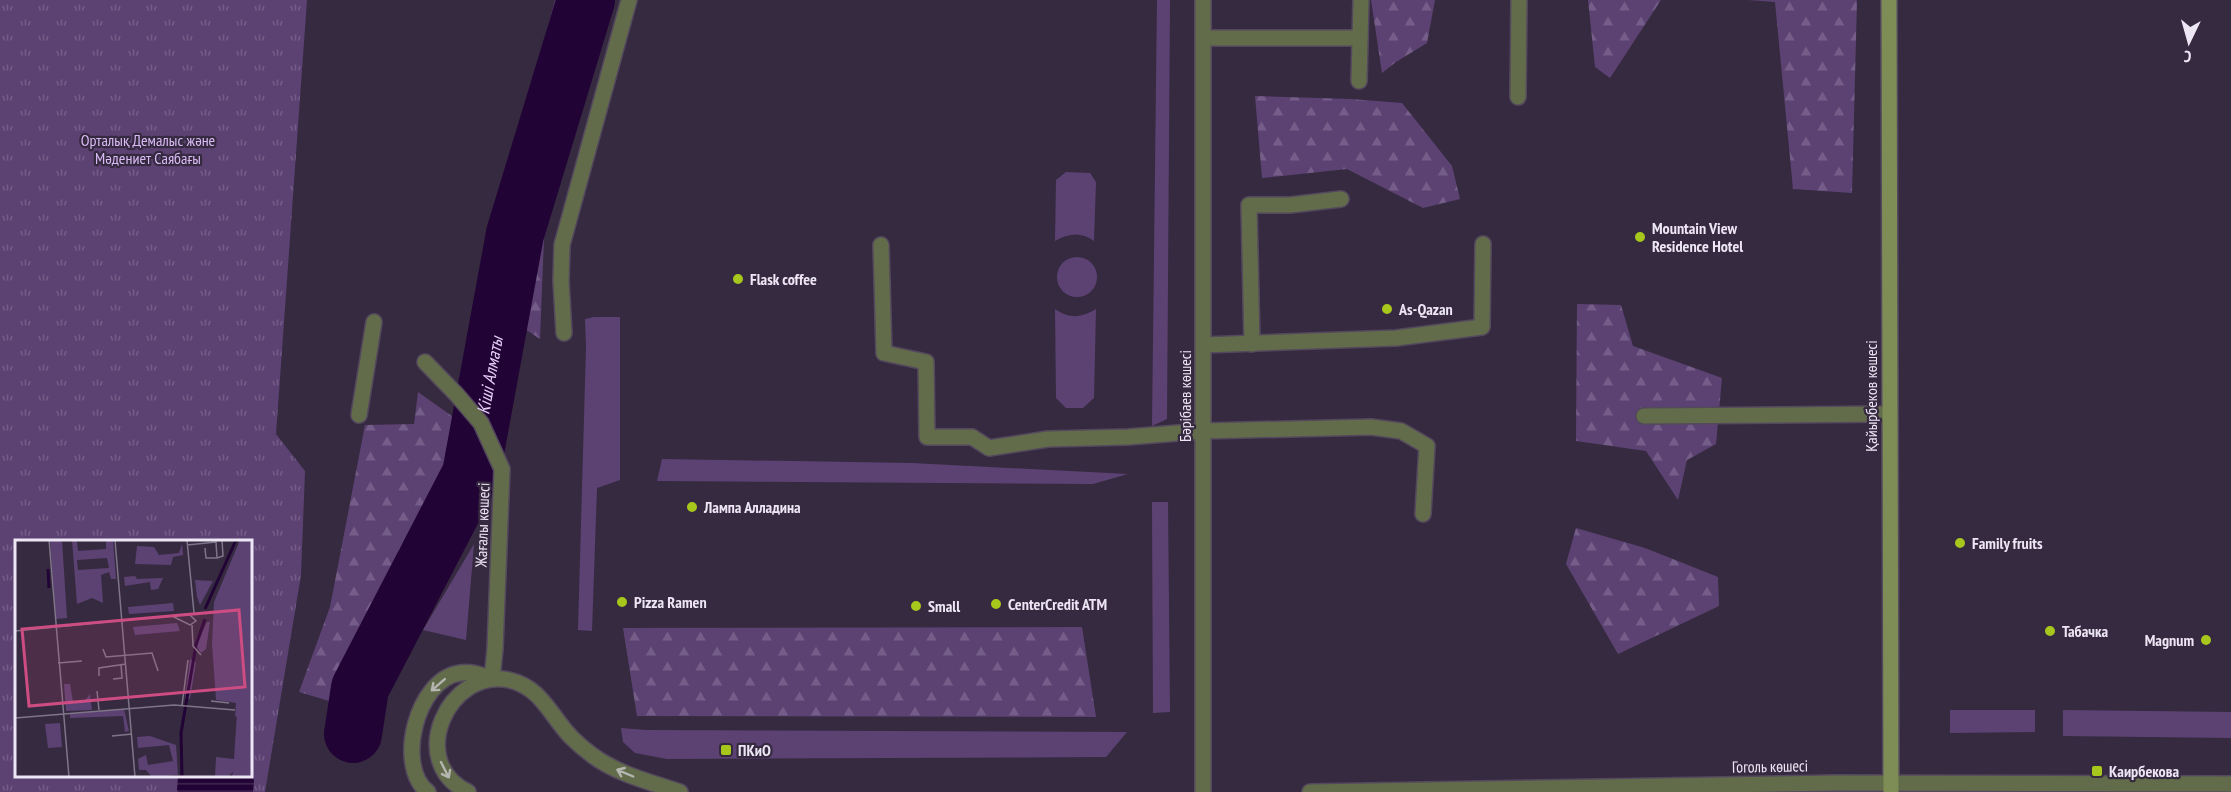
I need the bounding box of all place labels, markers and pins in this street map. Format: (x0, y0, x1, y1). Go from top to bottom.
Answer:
place label: Mountain View Residence Hotel (1652, 218, 1743, 256)
marker: Mountain View Residence Hotel (1633, 230, 1647, 244)
place label: Flask coffee (750, 269, 817, 289)
marker: Flask coffee (731, 272, 745, 286)
place label: As-Qazan (1398, 299, 1453, 319)
marker: As-Qazan (1380, 302, 1394, 316)
place label: Лампа Алладина (703, 497, 801, 517)
marker: Лампа Алладина (685, 500, 699, 514)
place label: Family fruits (1972, 533, 2043, 553)
marker: Family fruits (1953, 536, 1967, 550)
place label: Pizza Ramen (634, 592, 707, 612)
place label: CenterCredit ATM (1008, 594, 1107, 614)
marker: Pizza Ramen (615, 595, 629, 609)
place label: Small (928, 596, 960, 616)
marker: CenterCredit ATM (989, 597, 1003, 611)
marker: Small (909, 599, 923, 613)
place label: Табачка (2062, 621, 2109, 641)
marker: Табачка (2043, 624, 2057, 638)
place label: Magnum (2145, 630, 2194, 650)
marker: Magnum (2199, 633, 2213, 647)
place label: ПКиО (738, 740, 771, 760)
marker: ПКиО (719, 743, 733, 757)
place label: Каирбекова (2109, 761, 2179, 781)
marker: Каирбекова (2090, 764, 2104, 778)

